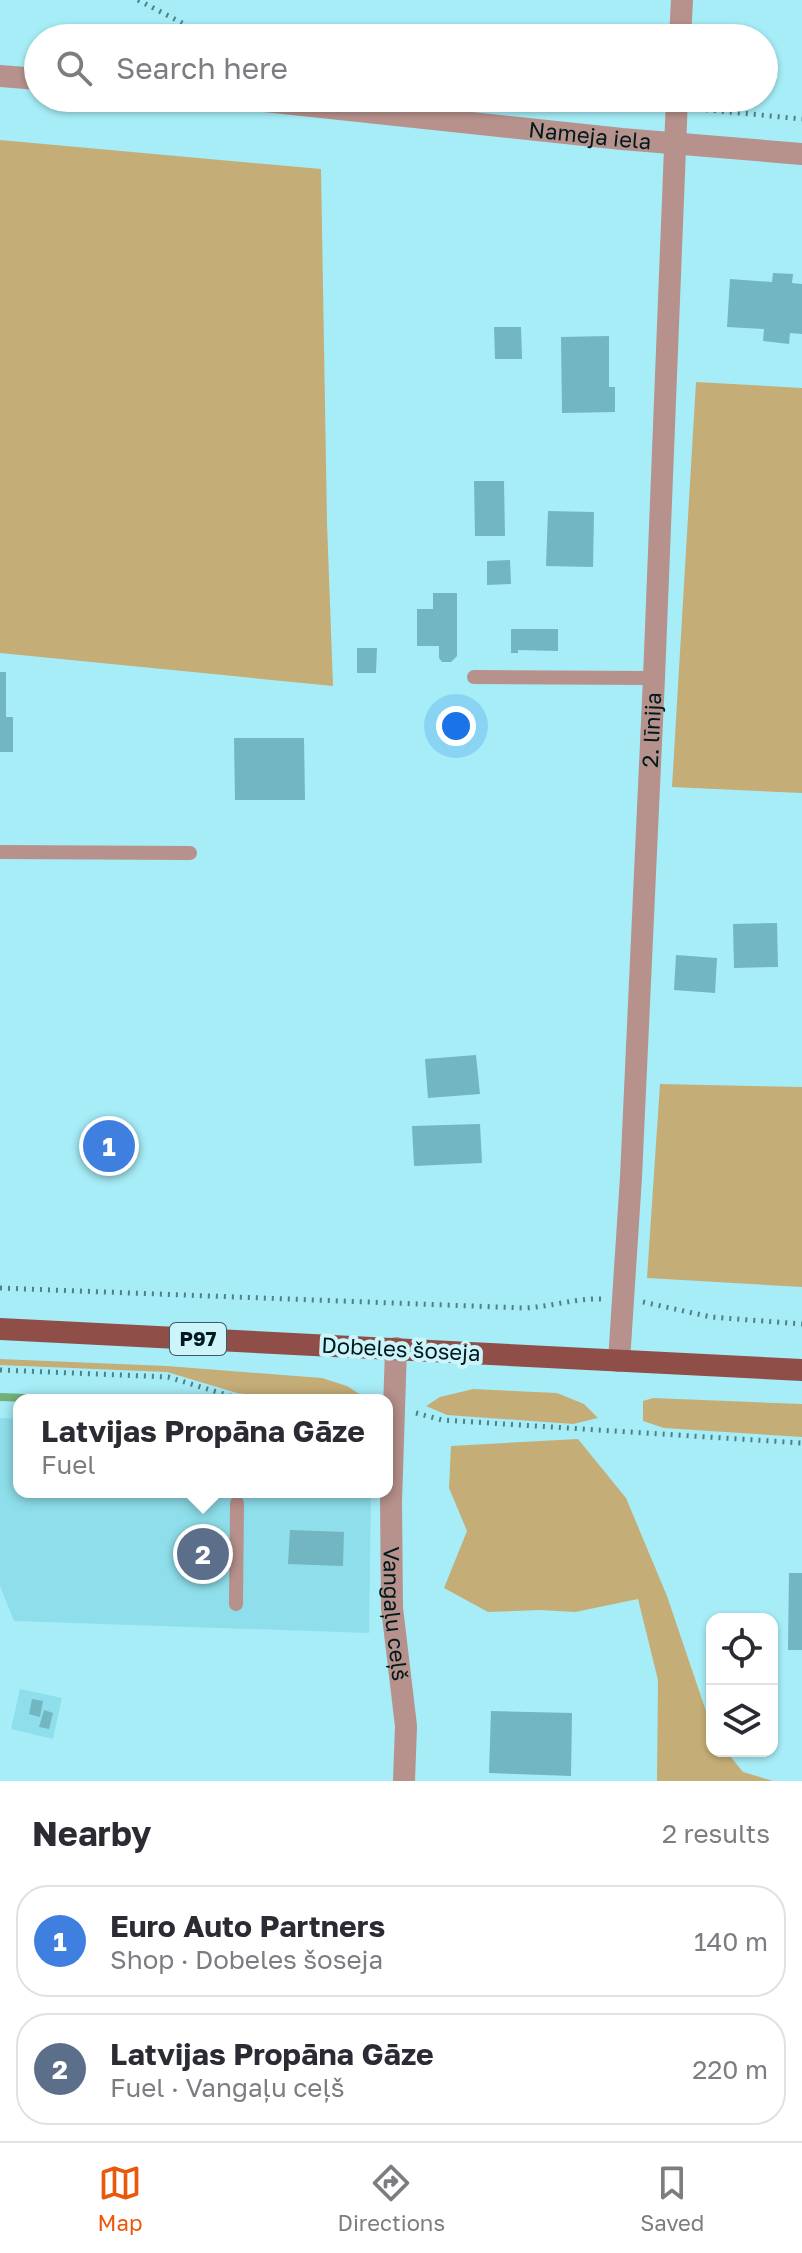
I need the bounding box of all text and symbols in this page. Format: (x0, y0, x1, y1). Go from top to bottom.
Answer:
search box (24, 24, 778, 112)
icon: search (52, 46, 96, 90)
text: Search here (116, 50, 288, 86)
street label: Nameja iela (527, 115, 653, 154)
street label: 2. līnija (636, 691, 666, 768)
your location (436, 706, 476, 746)
pin: 1 (83, 1116, 135, 1176)
road number: P97 (170, 1323, 226, 1355)
street label: Dobeles šoseja (321, 1331, 481, 1366)
popup (13, 1394, 393, 1498)
text: Latvijas Propāna Gāze (41, 1413, 365, 1449)
text: Fuel (41, 1449, 96, 1480)
pin: 2 (177, 1524, 229, 1584)
street label: Vangaļu ceļš (378, 1546, 415, 1682)
map controls (706, 1613, 778, 1757)
button: locate (706, 1613, 778, 1685)
button: layers (706, 1685, 778, 1757)
text: Nearby (32, 1813, 152, 1853)
text: 2 results (662, 1818, 770, 1849)
text: Euro Auto Partners (110, 1908, 385, 1944)
text: 1 (53, 1926, 67, 1957)
text: 140 m (694, 1926, 768, 1957)
text: Shop · Dobeles šoseja (110, 1944, 383, 1975)
text: Latvijas Propāna Gāze (110, 2036, 434, 2072)
text: 2 (52, 2054, 68, 2085)
text: 220 m (692, 2054, 768, 2085)
text: Fuel · Vangaļu ceļš (110, 2072, 345, 2103)
tab: Map (98, 2161, 142, 2236)
tab: Directions (338, 2161, 445, 2236)
tab: Saved (640, 2161, 704, 2236)

